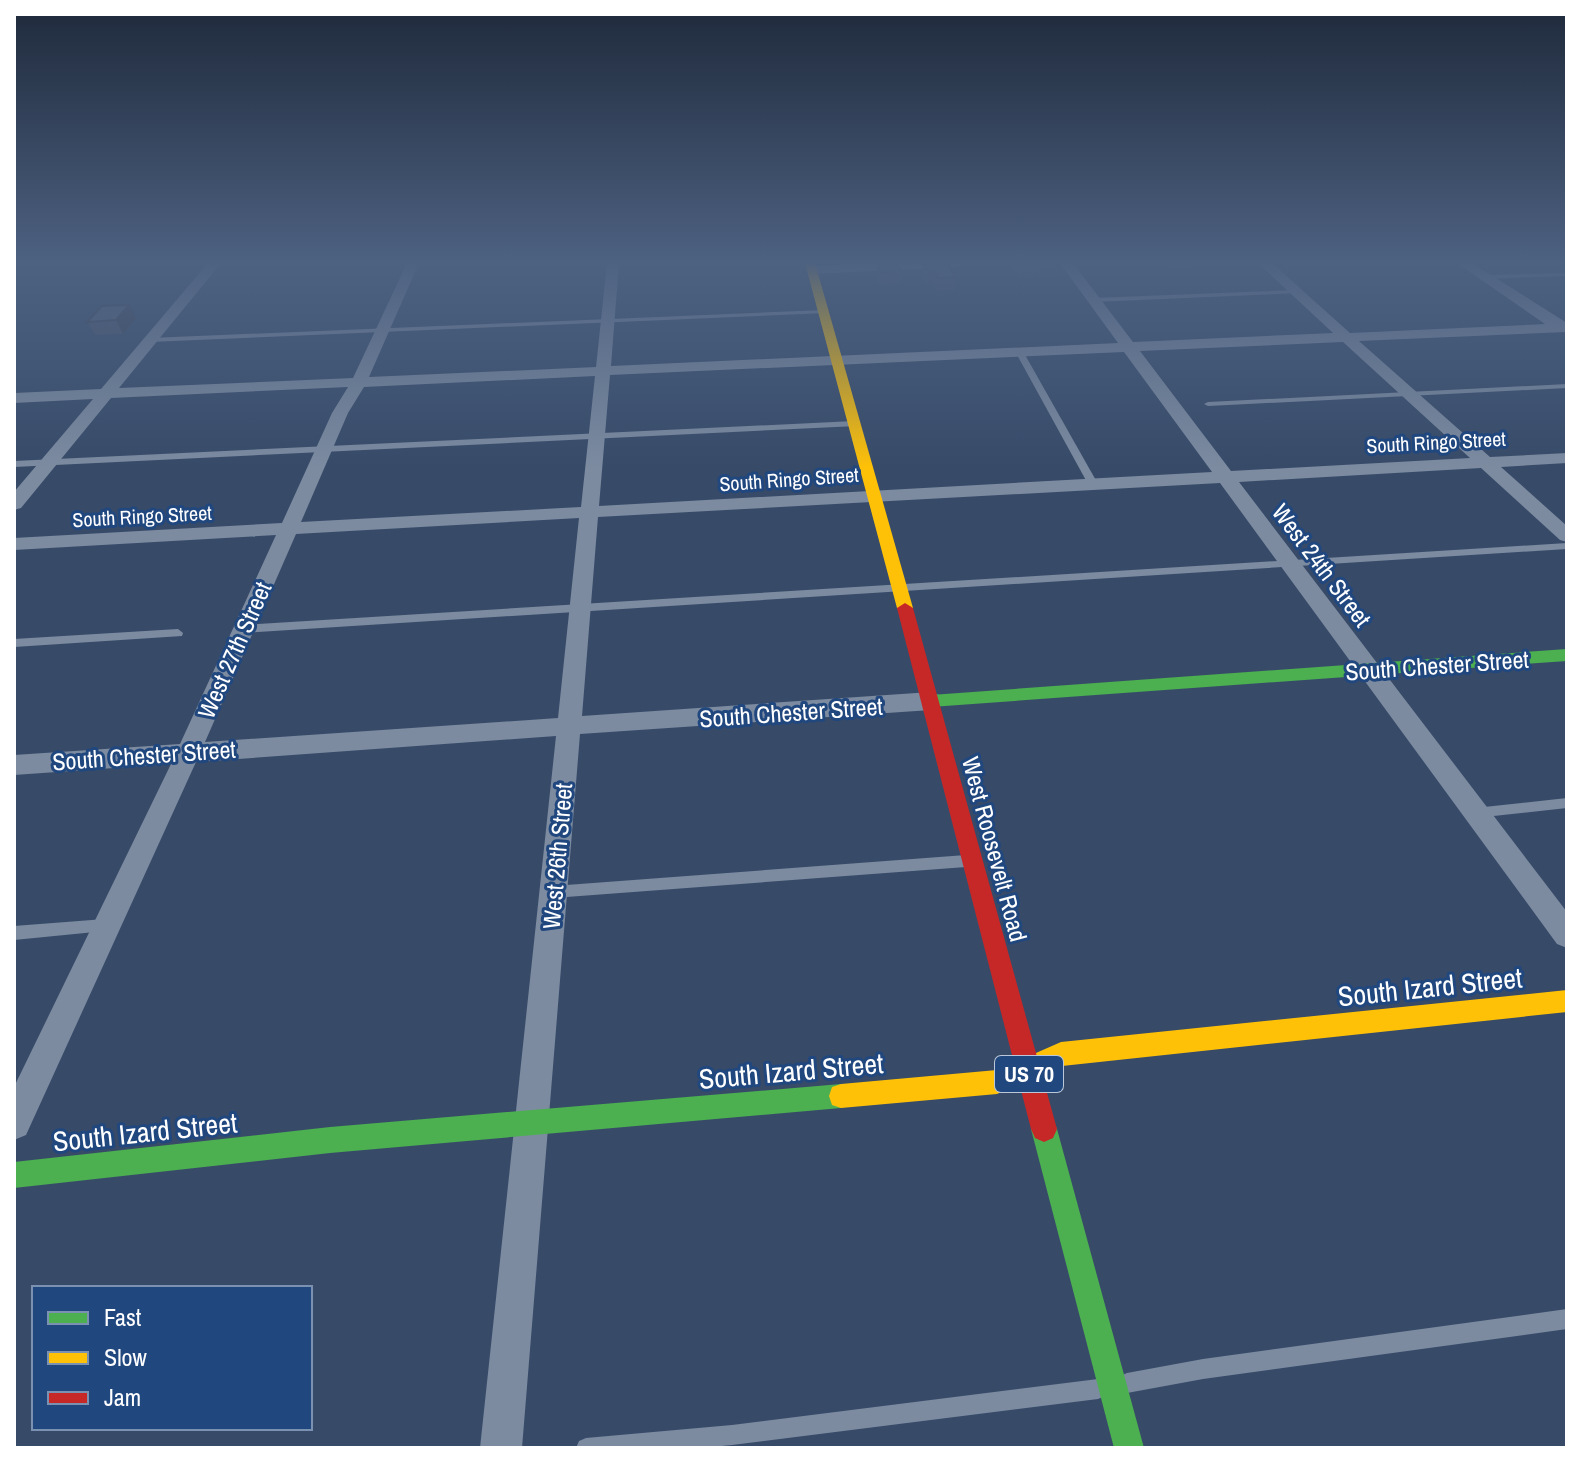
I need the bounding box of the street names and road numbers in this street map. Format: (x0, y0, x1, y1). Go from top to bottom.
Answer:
street label: South Ringo Street (1366, 425, 1507, 459)
street label: South Ringo Street (718, 461, 860, 497)
street label: West 24th Street (1265, 497, 1379, 633)
street label: South Ringo Street (72, 499, 213, 533)
street label: West 27th Street (190, 576, 279, 723)
street label: South Chester Street (1344, 643, 1530, 687)
street label: South Chester Street (698, 690, 884, 734)
street label: South Chester Street (51, 733, 237, 777)
street label: West Roosevelt Road (955, 753, 1035, 945)
street label: West 26th Street (535, 781, 579, 930)
street label: South Izard Street (1336, 958, 1524, 1016)
street label: South Izard Street (697, 1044, 885, 1098)
road number: US 70 (995, 1056, 1063, 1092)
street label: South Izard Street (51, 1103, 239, 1161)

